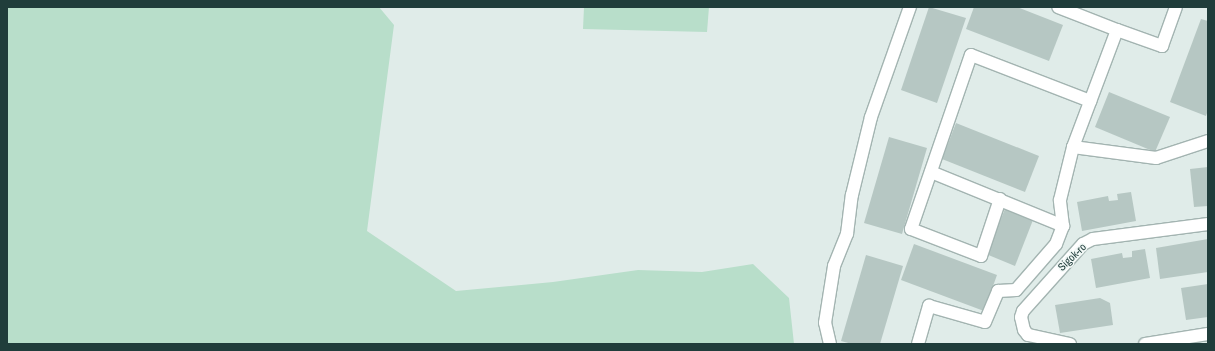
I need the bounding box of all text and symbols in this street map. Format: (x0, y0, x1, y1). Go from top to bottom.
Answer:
street label: Sigok-ro (1055, 240, 1089, 274)

